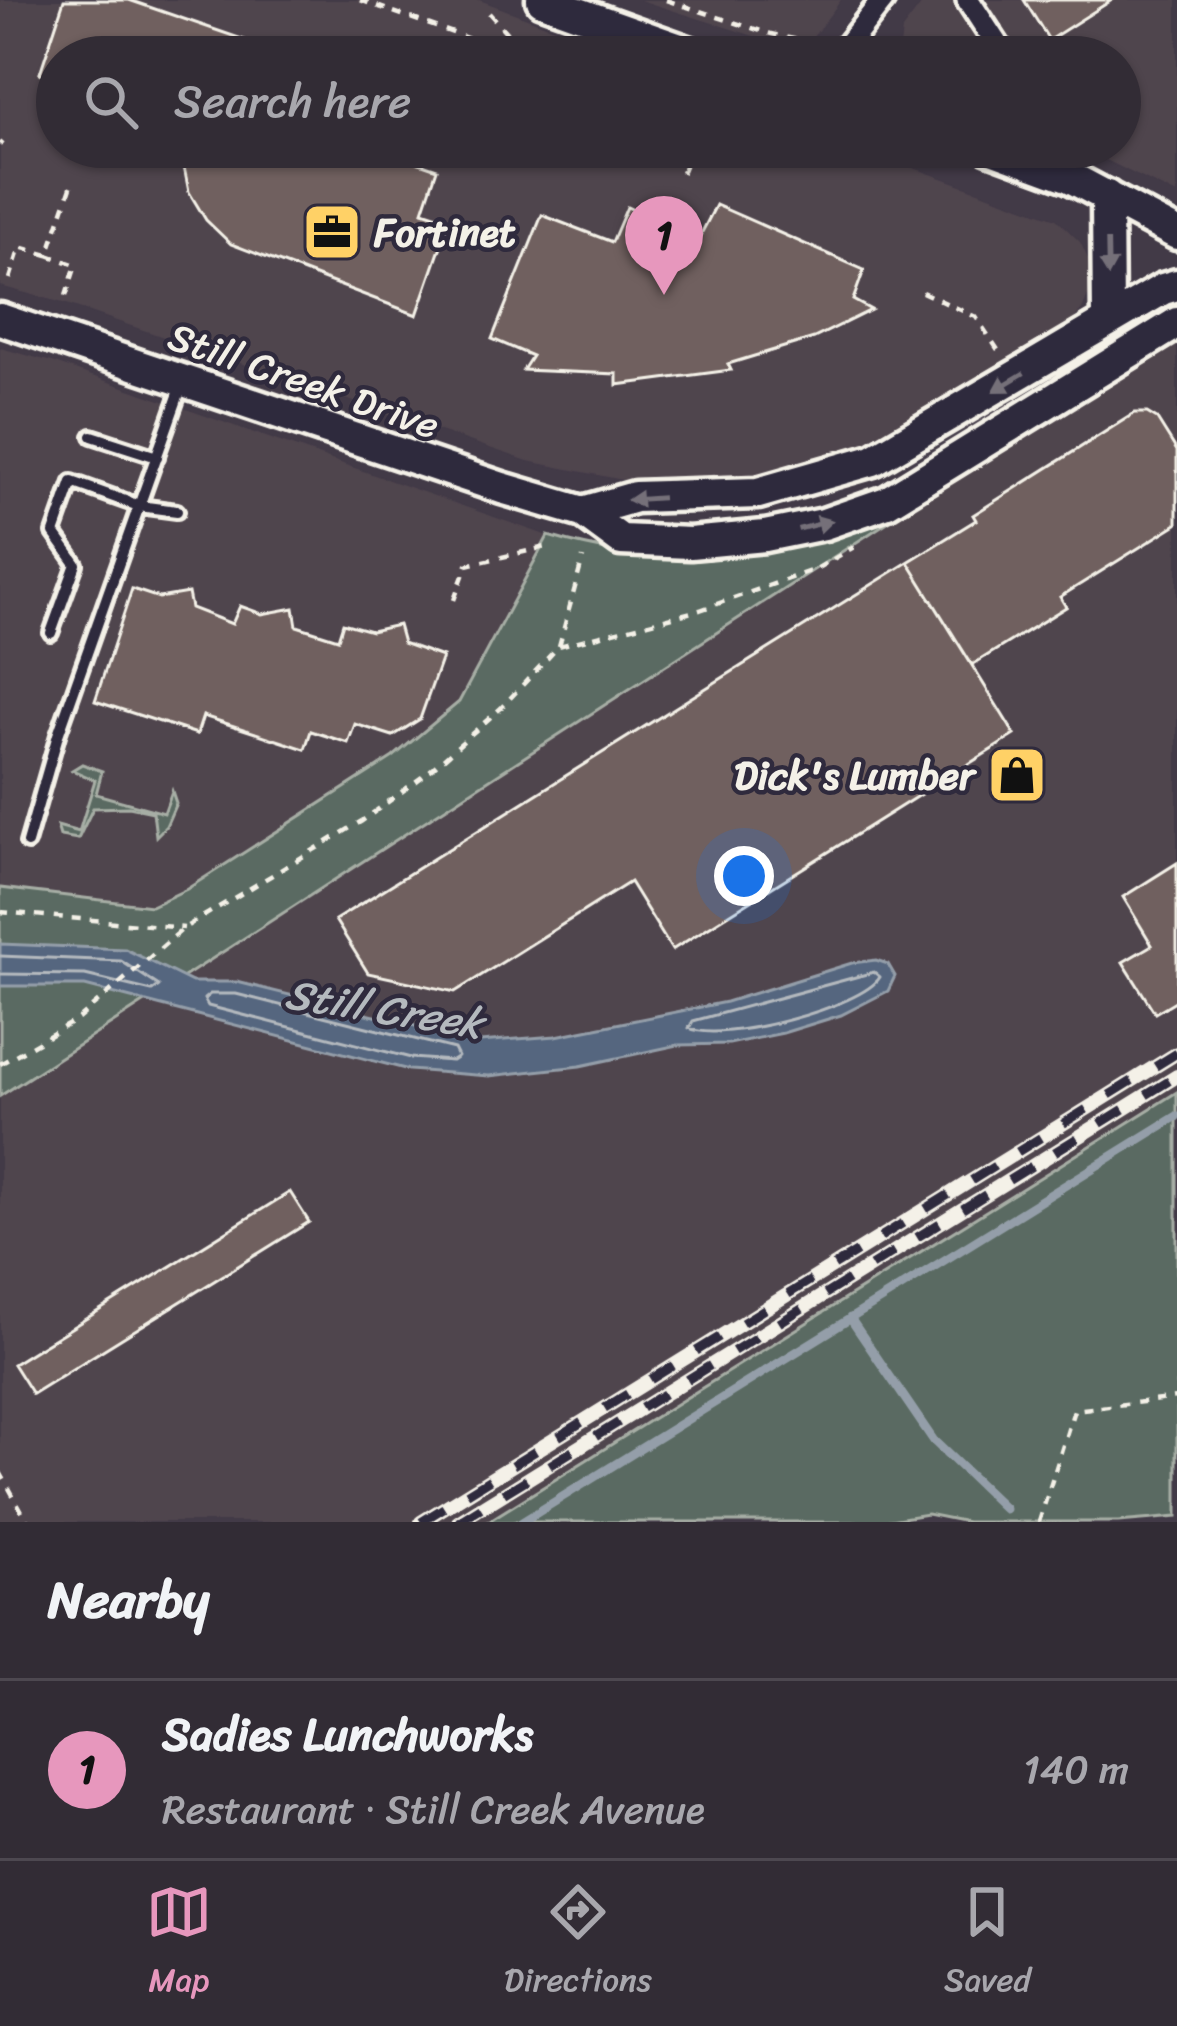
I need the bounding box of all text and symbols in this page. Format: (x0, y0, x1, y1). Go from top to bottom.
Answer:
search box (36, 36, 1141, 168)
text: Search here (174, 62, 411, 142)
icon: search (78, 69, 144, 135)
pin: 1 (625, 196, 703, 295)
place label: Fortinet (373, 198, 516, 267)
office icon: Fortinet (301, 201, 363, 263)
one-way arrow (1098, 240, 1118, 278)
street label: Still Creek Drive (159, 302, 449, 459)
one-way arrow (992, 370, 1025, 392)
one-way arrow (625, 489, 663, 508)
one-way arrow (797, 515, 834, 534)
place label: Dick's Lumber (734, 741, 978, 810)
shop icon: Dick's Lumber (986, 744, 1048, 806)
your location (714, 846, 774, 906)
water label: Still Creek (280, 957, 492, 1062)
text: Nearby (48, 1555, 209, 1645)
text: Sadies Lunchworks (162, 1695, 533, 1775)
text: 1 (79, 1735, 95, 1804)
text: 140 m (1023, 1735, 1129, 1804)
text: Restaurant · Still Creek Avenue (162, 1775, 705, 1844)
tab: Map (146, 1879, 212, 2009)
tab: Directions (504, 1879, 652, 2009)
tab: Saved (944, 1879, 1031, 2009)

